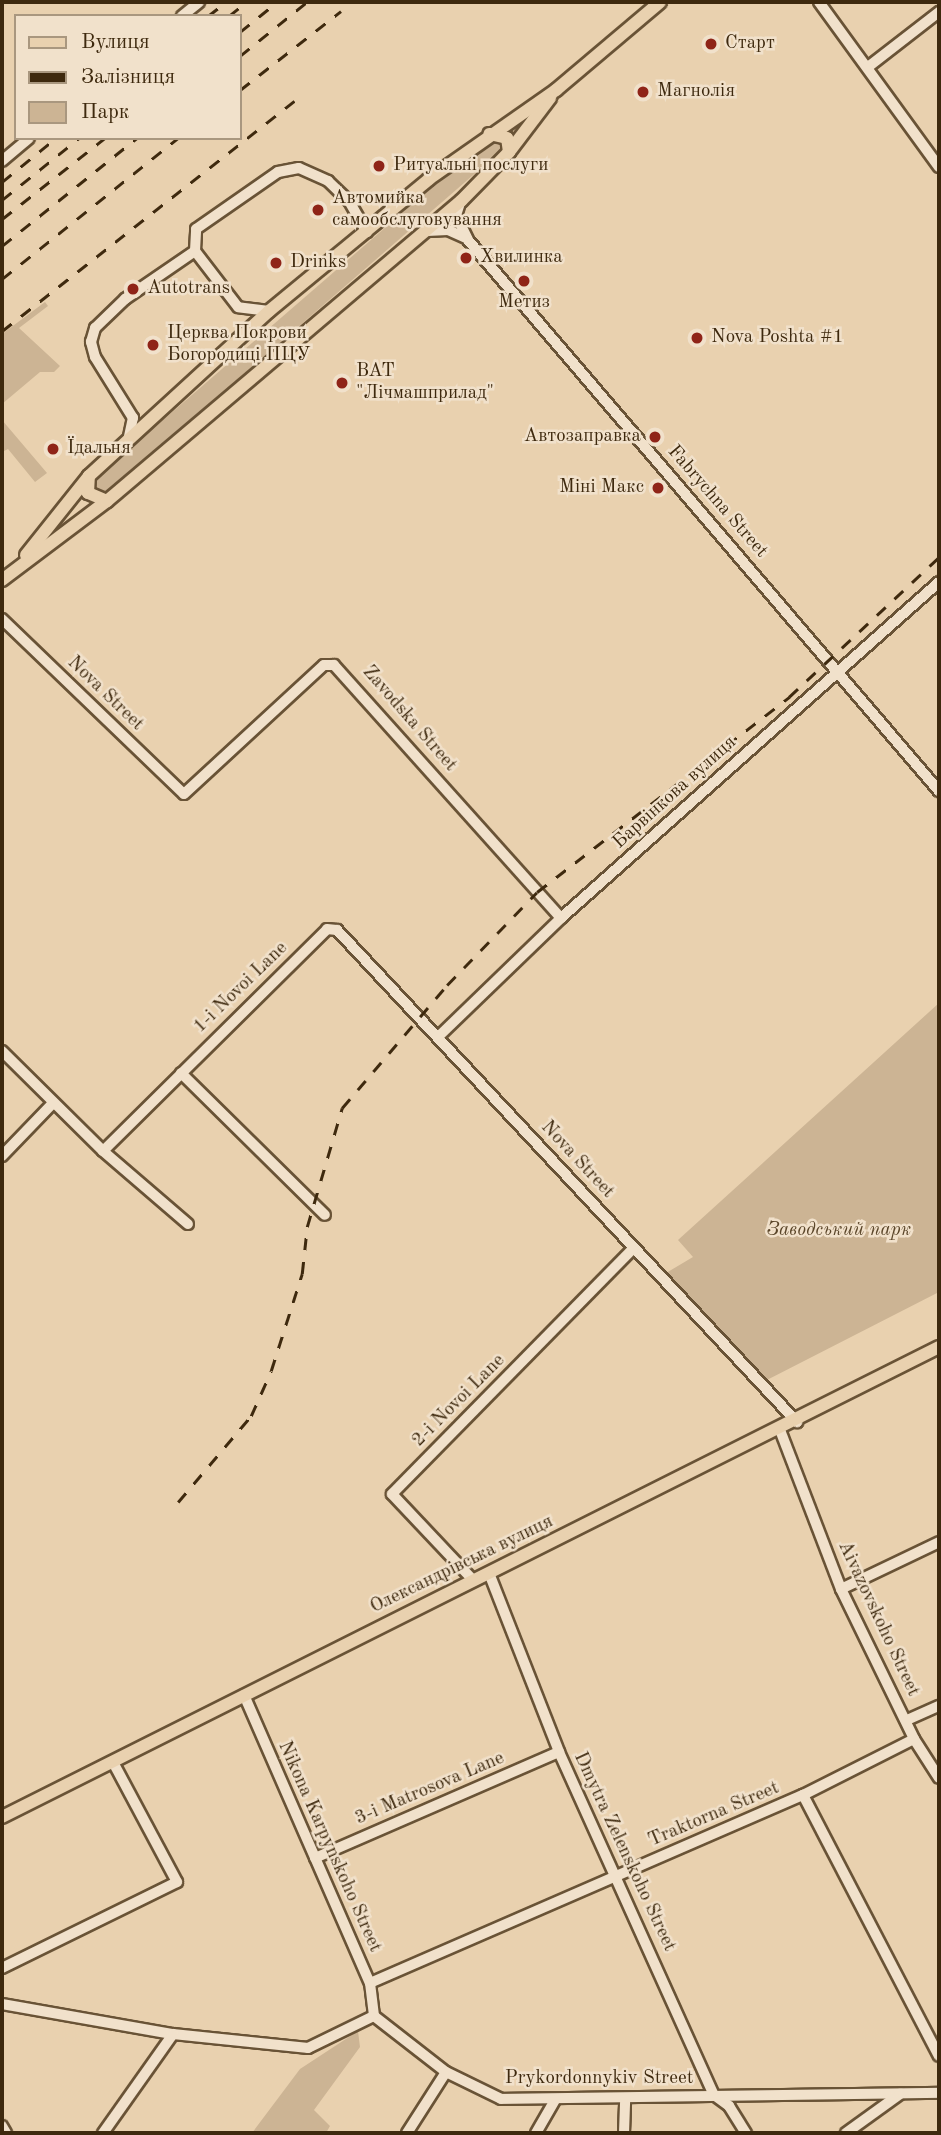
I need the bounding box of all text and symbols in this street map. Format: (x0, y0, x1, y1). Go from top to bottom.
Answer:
legend (14, 14, 242, 140)
text: Вулиця (81, 32, 150, 53)
place label: Старт (725, 33, 775, 55)
marker: Старт (703, 36, 719, 52)
text: Залізниця (81, 67, 175, 88)
place label: Магнолія (657, 81, 735, 103)
marker: Магнолія (635, 84, 651, 100)
text: Парк (81, 102, 129, 123)
place label: Ритуальні послуги (393, 155, 549, 177)
marker: Ритуальні послуги (371, 158, 387, 174)
place label: Автомийка самообслуговування (332, 188, 502, 232)
marker: Автомийка самообслуговування (310, 202, 326, 218)
place label: Хвилинка (480, 247, 563, 269)
marker: Хвилинка (458, 250, 474, 266)
place label: Drinks (290, 252, 346, 274)
marker: Drinks (268, 255, 284, 271)
marker: Метиз (516, 273, 532, 289)
place label: Autotrans (147, 278, 230, 300)
marker: Autotrans (125, 281, 141, 297)
place label: Метиз (498, 292, 550, 314)
place label: Церква Покрови Богородиці ПЦУ (167, 323, 311, 367)
place label: Nova Poshta #1 (711, 327, 844, 349)
marker: Nova Poshta #1 (689, 330, 705, 346)
marker: Церква Покрови Богородиці ПЦУ (145, 337, 161, 353)
place label: ВАТ "Лічмашприлад" (356, 361, 494, 405)
marker: ВАТ "Лічмашприлад" (334, 375, 350, 391)
place label: Автозаправка (524, 426, 641, 448)
marker: Автозаправка (647, 429, 663, 445)
place label: Їдальня (67, 438, 131, 460)
marker: Їдальня (45, 441, 61, 457)
street label: Fabrychna Street (662, 441, 772, 563)
place label: Міні Макс (559, 477, 644, 499)
marker: Міні Макс (650, 480, 666, 496)
street label: Nova Street (62, 652, 148, 736)
street label: Zavodska Street (357, 661, 461, 777)
street label: Барвінкова вулиця (609, 732, 741, 854)
street label: 1-i Novoi Lane (189, 937, 293, 1039)
street label: Nova Street (535, 1116, 619, 1204)
park label: Заводський парк (767, 1220, 911, 1242)
street label: 2-i Novoi Lane (408, 1350, 510, 1452)
street label: Олександрівська вулиця (367, 1511, 557, 1619)
street label: Aivazovskoho Street (832, 1538, 924, 1700)
street label: Nikona Karpynskoho Street (272, 1738, 386, 1956)
street label: 3-i Matrosova Lane (352, 1747, 508, 1831)
street label: Dmytra Zelenskoho Street (568, 1749, 680, 1955)
street label: Traktorna Street (645, 1777, 783, 1853)
street label: Prykordonnykiv Street (505, 2068, 693, 2090)

